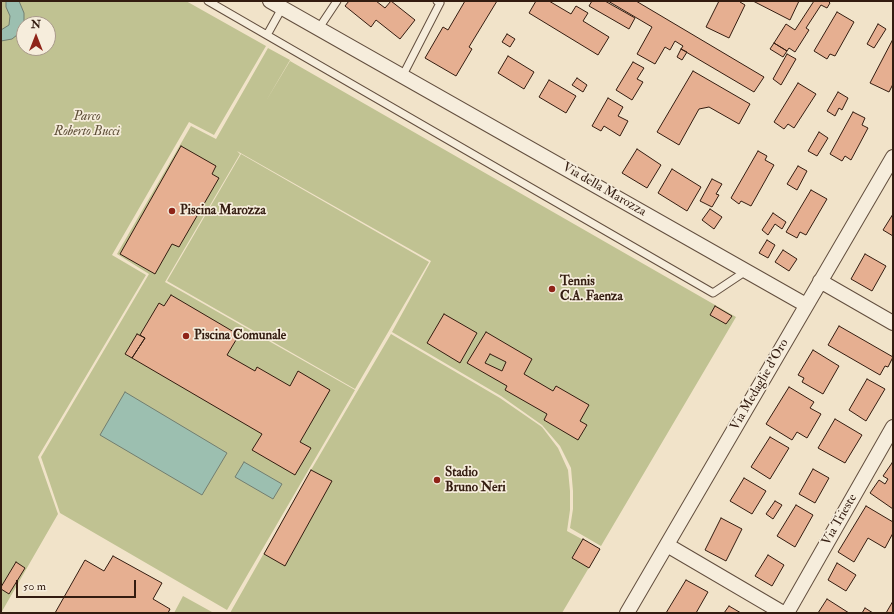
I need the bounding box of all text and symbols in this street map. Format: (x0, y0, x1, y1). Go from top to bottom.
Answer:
north arrow (16, 16, 56, 56)
text: N (31, 18, 41, 31)
park label: Parco Roberto Bucci (54, 109, 120, 140)
street label: Via della Marozza (559, 160, 649, 220)
place label: Piscina Marozza (180, 203, 266, 219)
marker: Piscina Marozza (167, 206, 177, 216)
place label: Tennis C.A. Faenza (560, 274, 623, 305)
marker: Tennis C.A. Faenza (547, 284, 557, 294)
place label: Piscina Comunale (194, 328, 286, 344)
marker: Piscina Comunale (181, 331, 191, 341)
street label: Via Medaglie d'Oro (728, 337, 792, 433)
place label: Stadio Bruno Neri (445, 465, 506, 496)
marker: Stadio Bruno Neri (432, 475, 442, 485)
street label: Via Trieste (819, 492, 861, 548)
scale bar (18, 572, 138, 598)
text: 50 m (23, 579, 46, 594)

